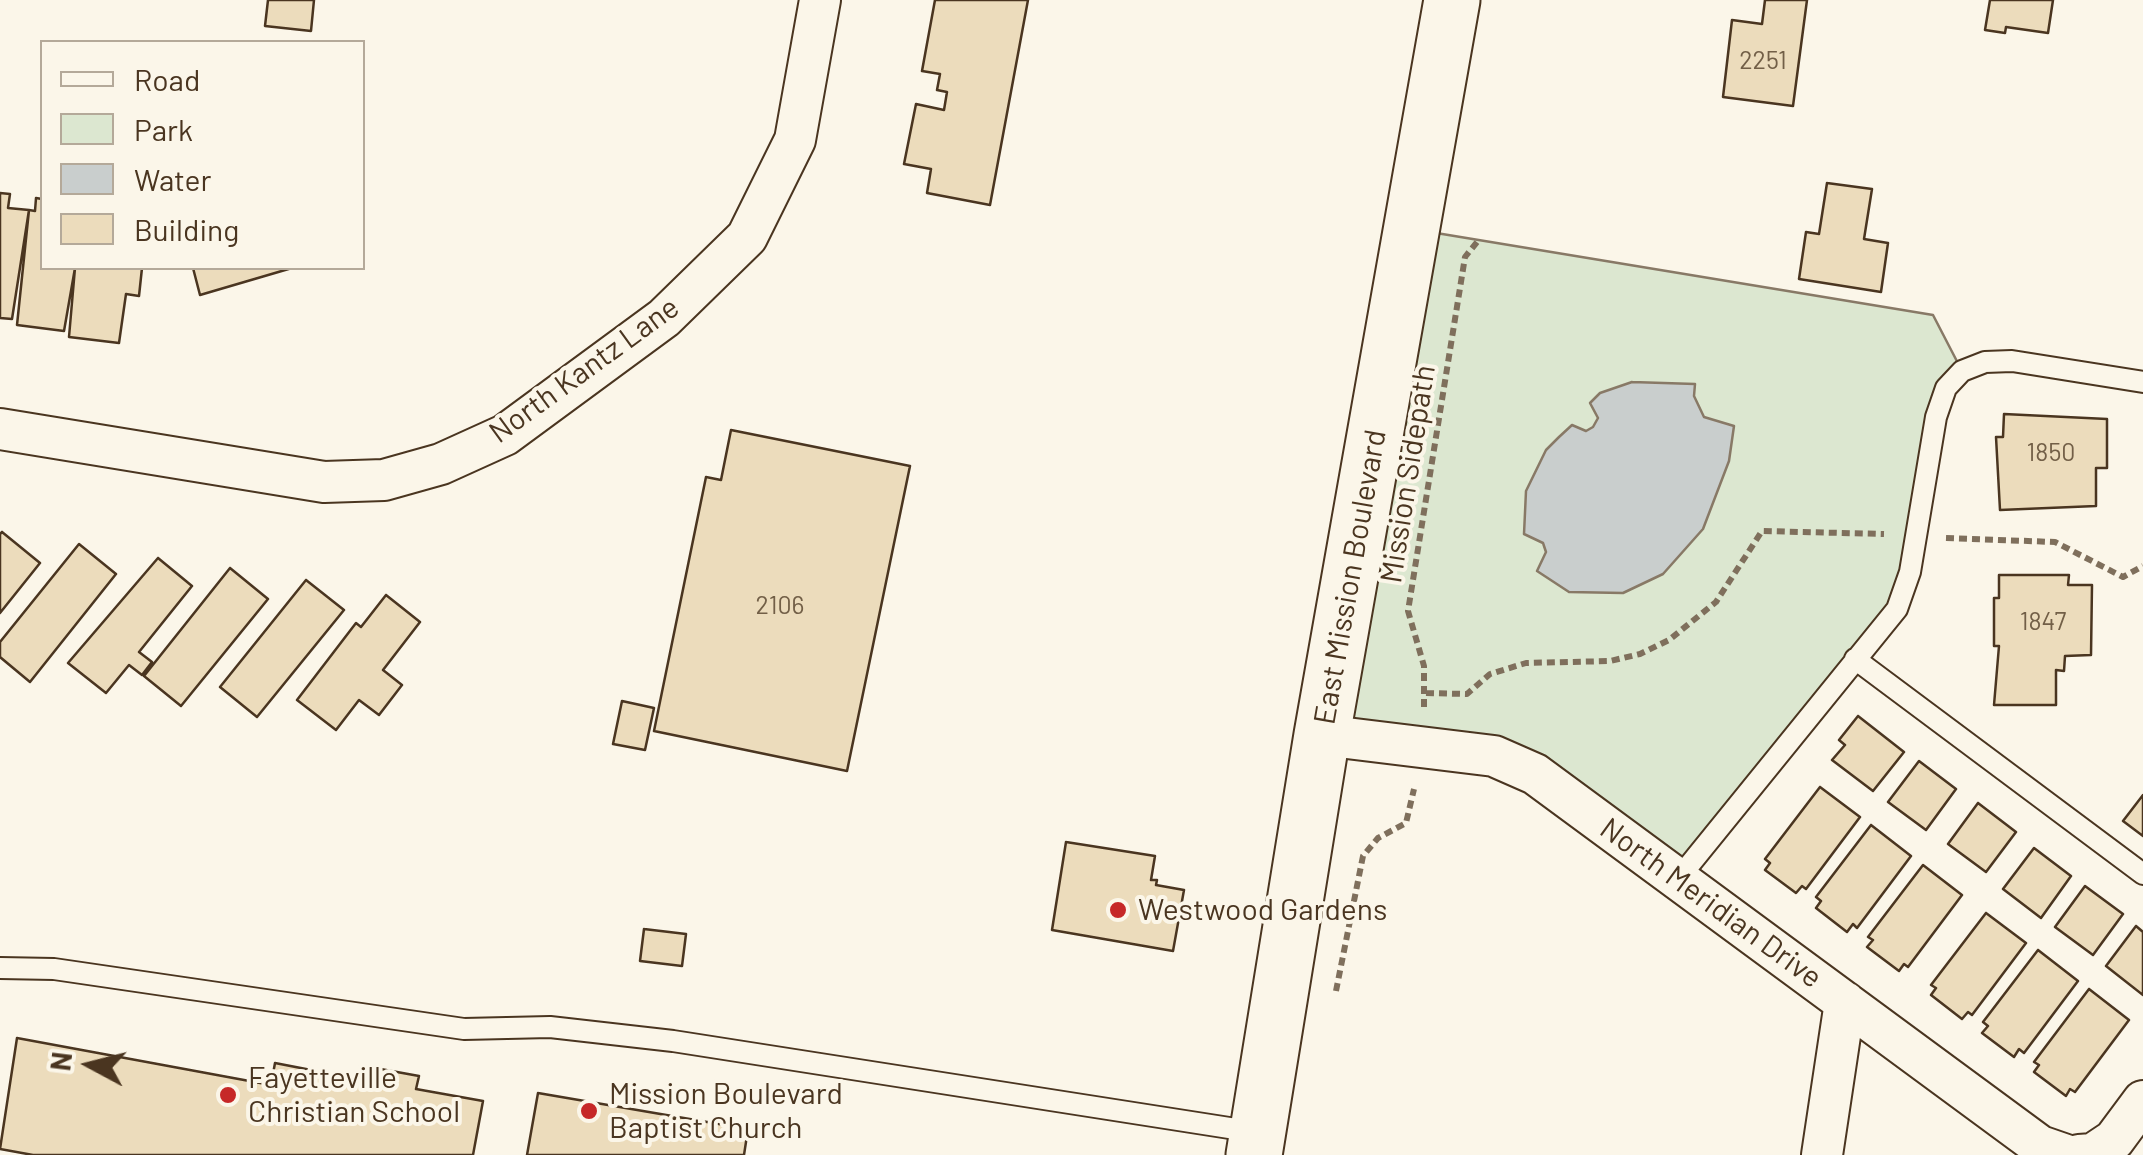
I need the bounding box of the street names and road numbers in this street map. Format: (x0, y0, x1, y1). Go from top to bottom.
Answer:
street label: North Kantz Lane (482, 289, 686, 451)
street label: Mission Sidepath (1373, 362, 1443, 586)
street label: East Mission Boulevard (1306, 427, 1394, 727)
street label: North Meridian Drive (1593, 810, 1829, 996)

